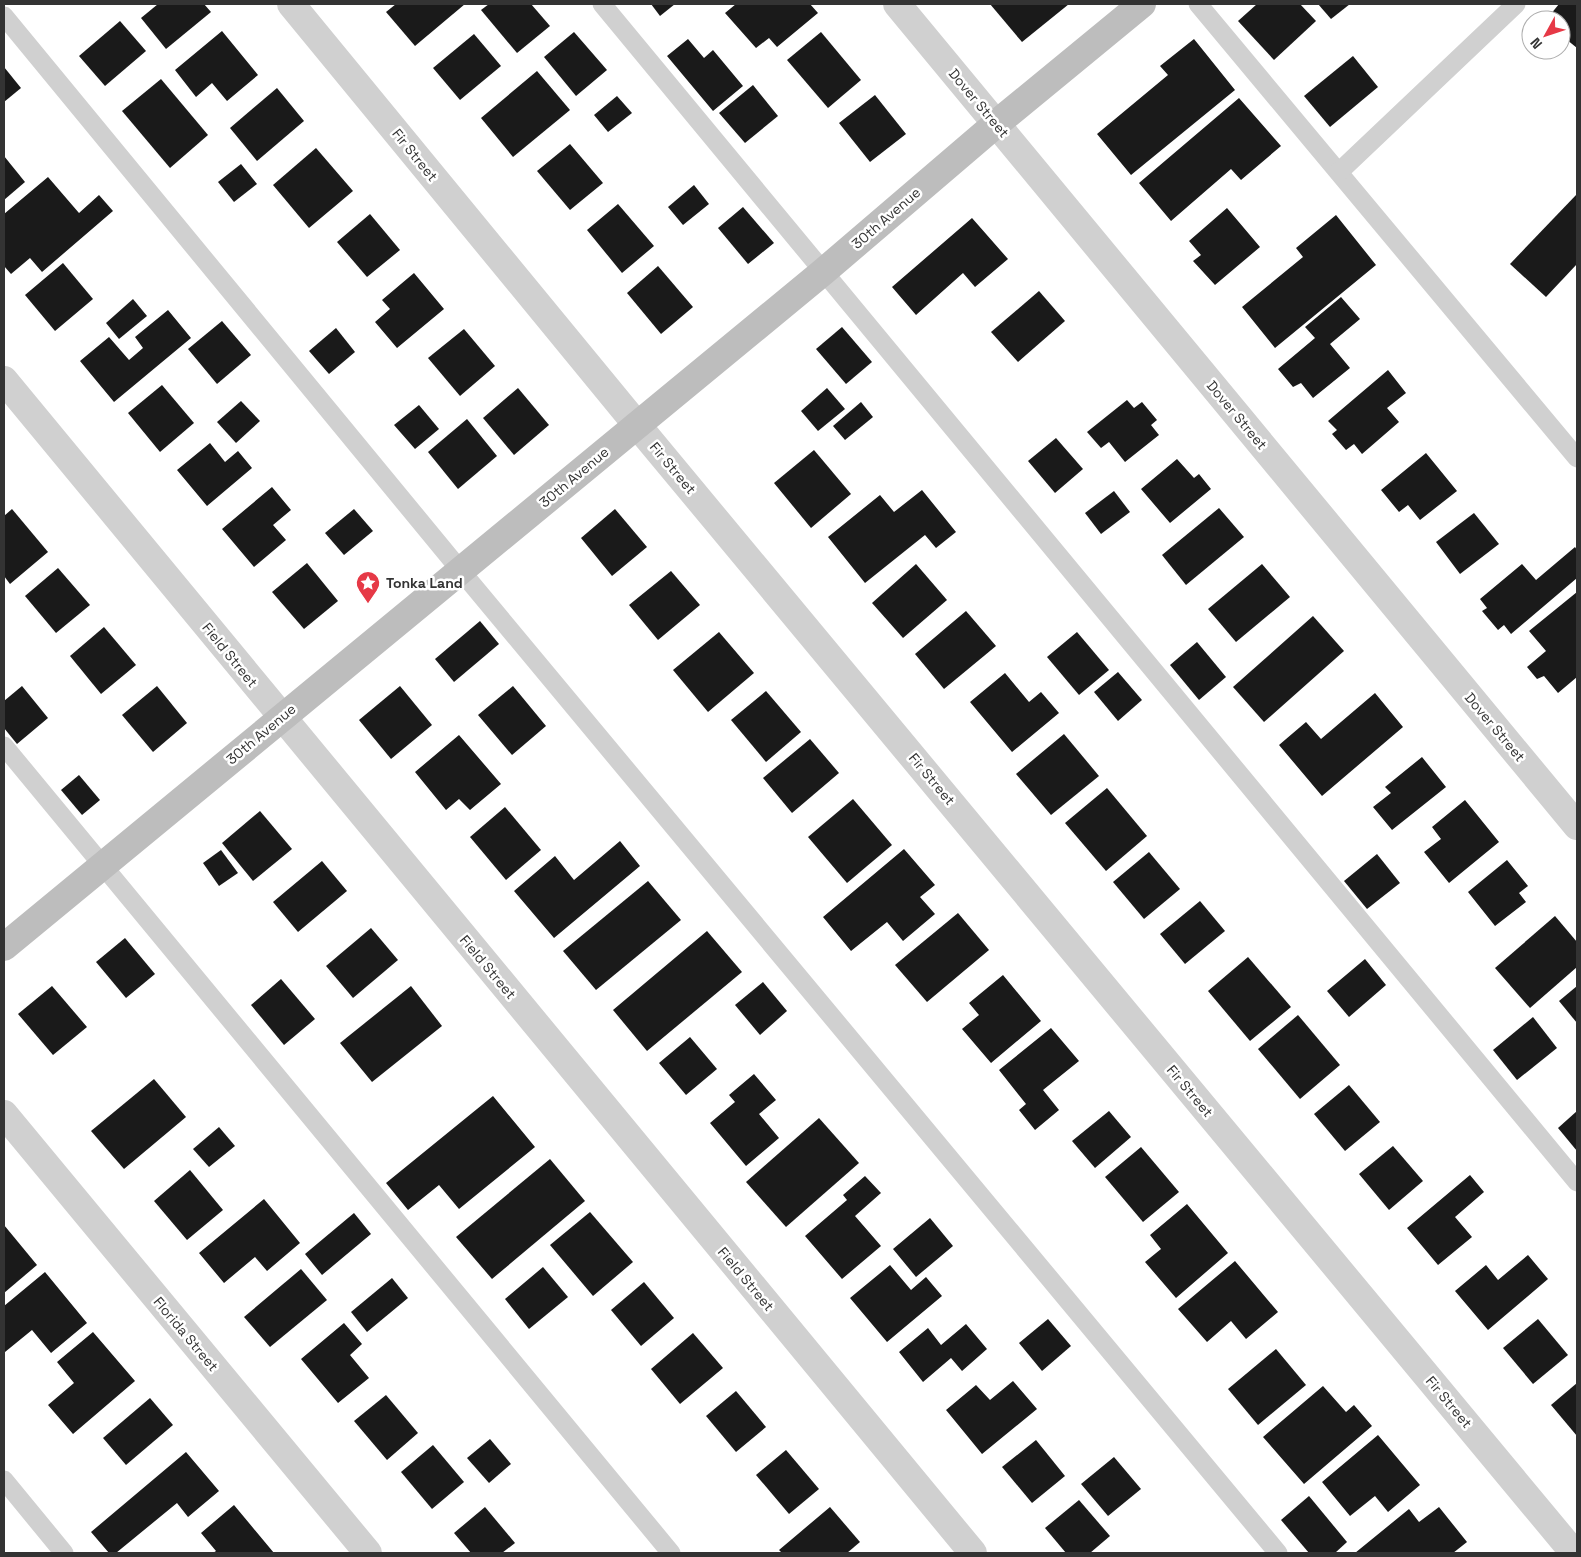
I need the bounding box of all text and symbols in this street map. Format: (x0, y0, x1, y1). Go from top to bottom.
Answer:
north arrow (1521, 10, 1571, 60)
text: N (1526, 34, 1546, 53)
street label: Dover Street (945, 65, 1013, 141)
street label: Fir Street (388, 125, 442, 185)
street label: 30th Avenue (848, 183, 924, 253)
street label: Dover Street (1203, 377, 1271, 453)
street label: Fir Street (646, 438, 700, 498)
street label: 30th Avenue (536, 443, 612, 511)
place icon: Tonka Land (355, 570, 381, 604)
place label: Tonka Land (386, 574, 463, 592)
street label: Field Street (198, 619, 262, 691)
street label: Dover Street (1461, 689, 1529, 765)
street label: 30th Avenue (223, 700, 299, 768)
street label: Fir Street (905, 749, 959, 809)
street label: Field Street (456, 931, 520, 1003)
street label: Fir Street (1163, 1061, 1217, 1121)
street label: Field Street (714, 1243, 778, 1315)
street label: Florida Street (150, 1293, 222, 1375)
street label: Fir Street (1422, 1372, 1476, 1432)

